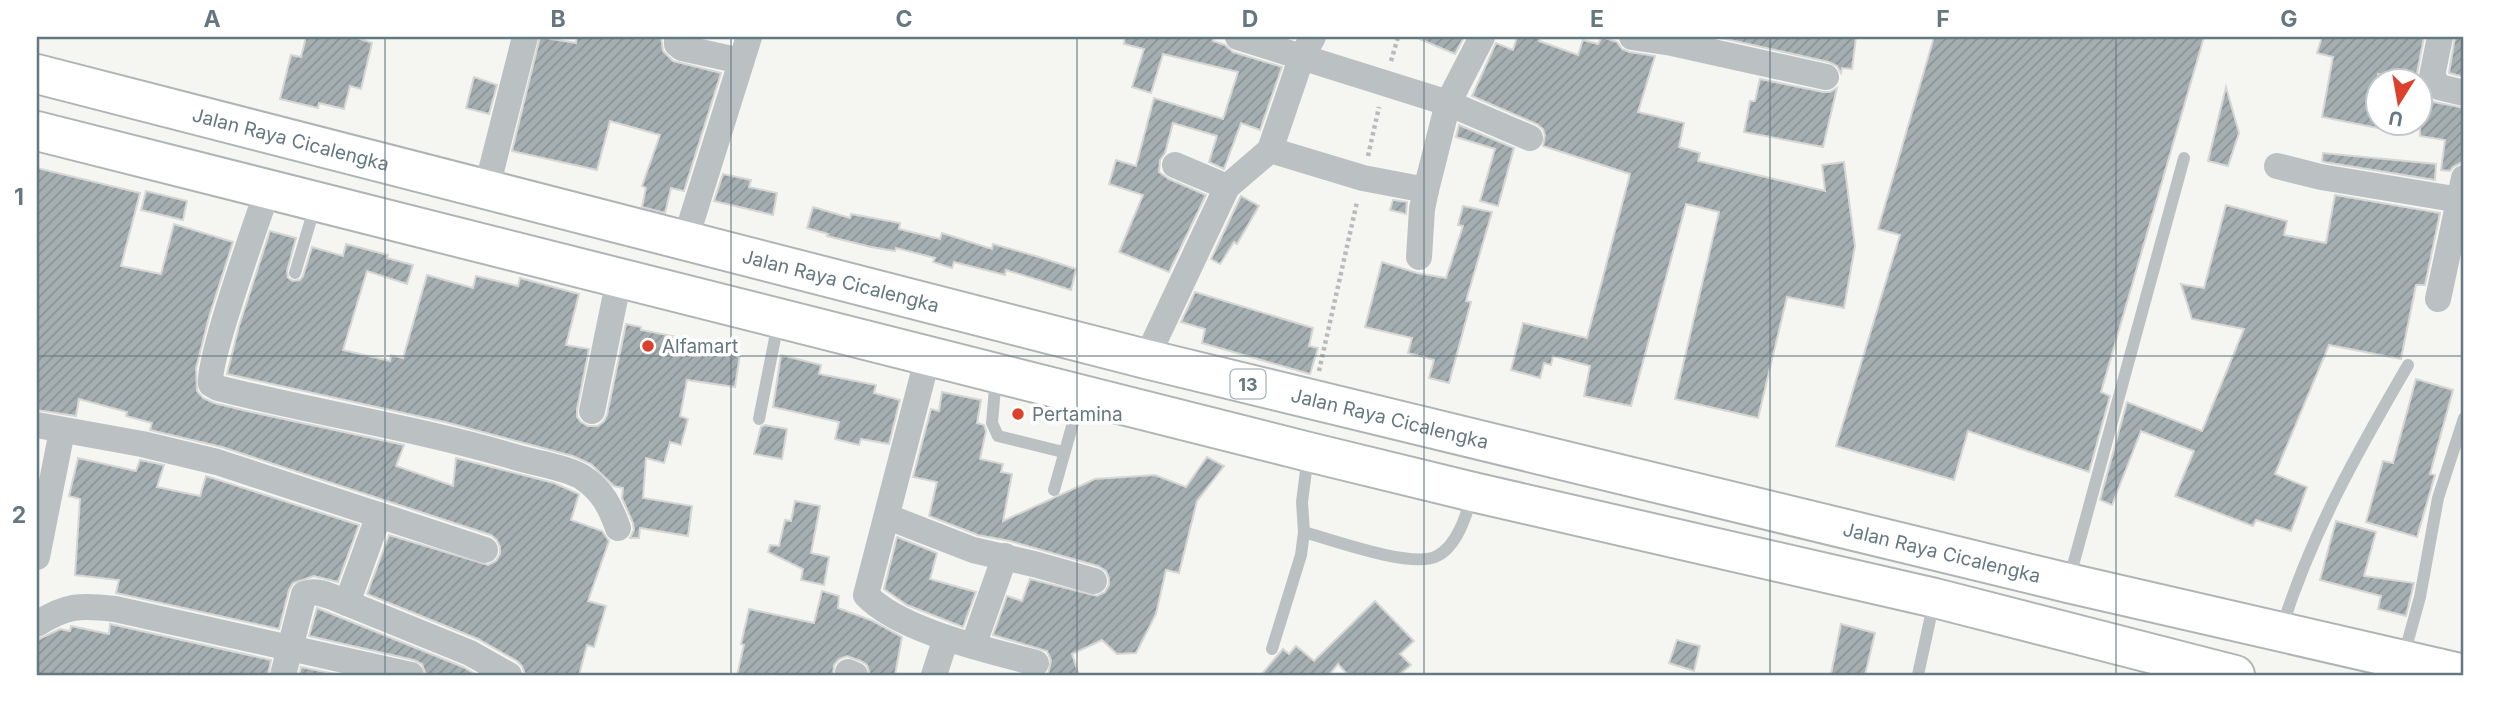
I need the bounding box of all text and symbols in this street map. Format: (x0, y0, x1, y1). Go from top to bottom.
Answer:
text: A (203, 5, 221, 33)
text: B (550, 5, 566, 33)
text: C (895, 5, 913, 33)
text: D (1242, 5, 1258, 33)
text: E (1590, 5, 1604, 33)
text: F (1936, 5, 1950, 33)
text: G (2280, 5, 2298, 33)
north arrow (2364, 66, 2434, 136)
street label: Jalan Raya Cicalengka (190, 103, 392, 176)
text: U (2387, 106, 2405, 131)
text: 1 (14, 183, 24, 211)
street label: Jalan Raya Cicalengka (740, 244, 942, 317)
place label: Alfamart (662, 335, 738, 358)
marker: Alfamart (640, 338, 656, 354)
road number: 13 (1230, 370, 1266, 398)
street label: Jalan Raya Cicalengka (1289, 383, 1491, 453)
place label: Pertamina (1032, 403, 1123, 426)
marker: Pertamina (1010, 406, 1026, 422)
text: 2 (12, 501, 26, 529)
street label: Jalan Raya Cicalengka (1841, 517, 2043, 587)

